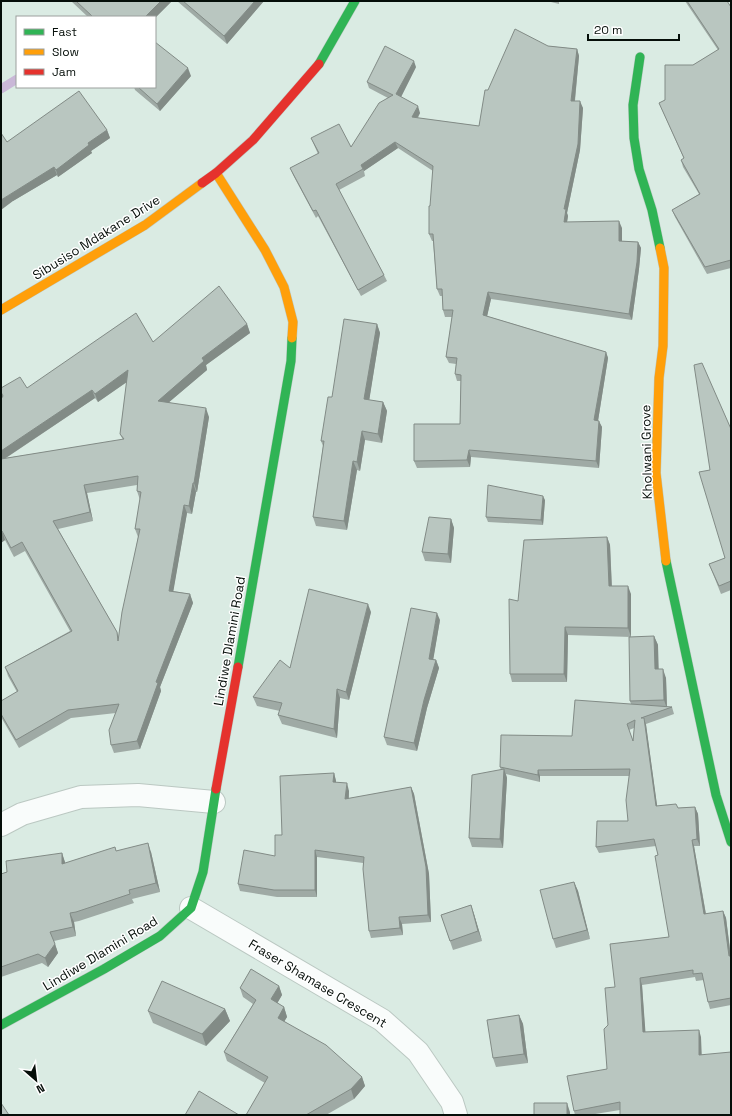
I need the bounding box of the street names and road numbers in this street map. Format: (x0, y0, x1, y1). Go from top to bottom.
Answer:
street label: Sibusiso Mdakane Drive (29, 191, 163, 284)
street label: Kholwani Grove (637, 404, 656, 500)
street label: Lindiwe Dlamini Road (210, 575, 249, 707)
street label: Lindiwe Dlamini Road (40, 912, 161, 994)
street label: Fraser Shamase Crescent (245, 935, 390, 1032)

